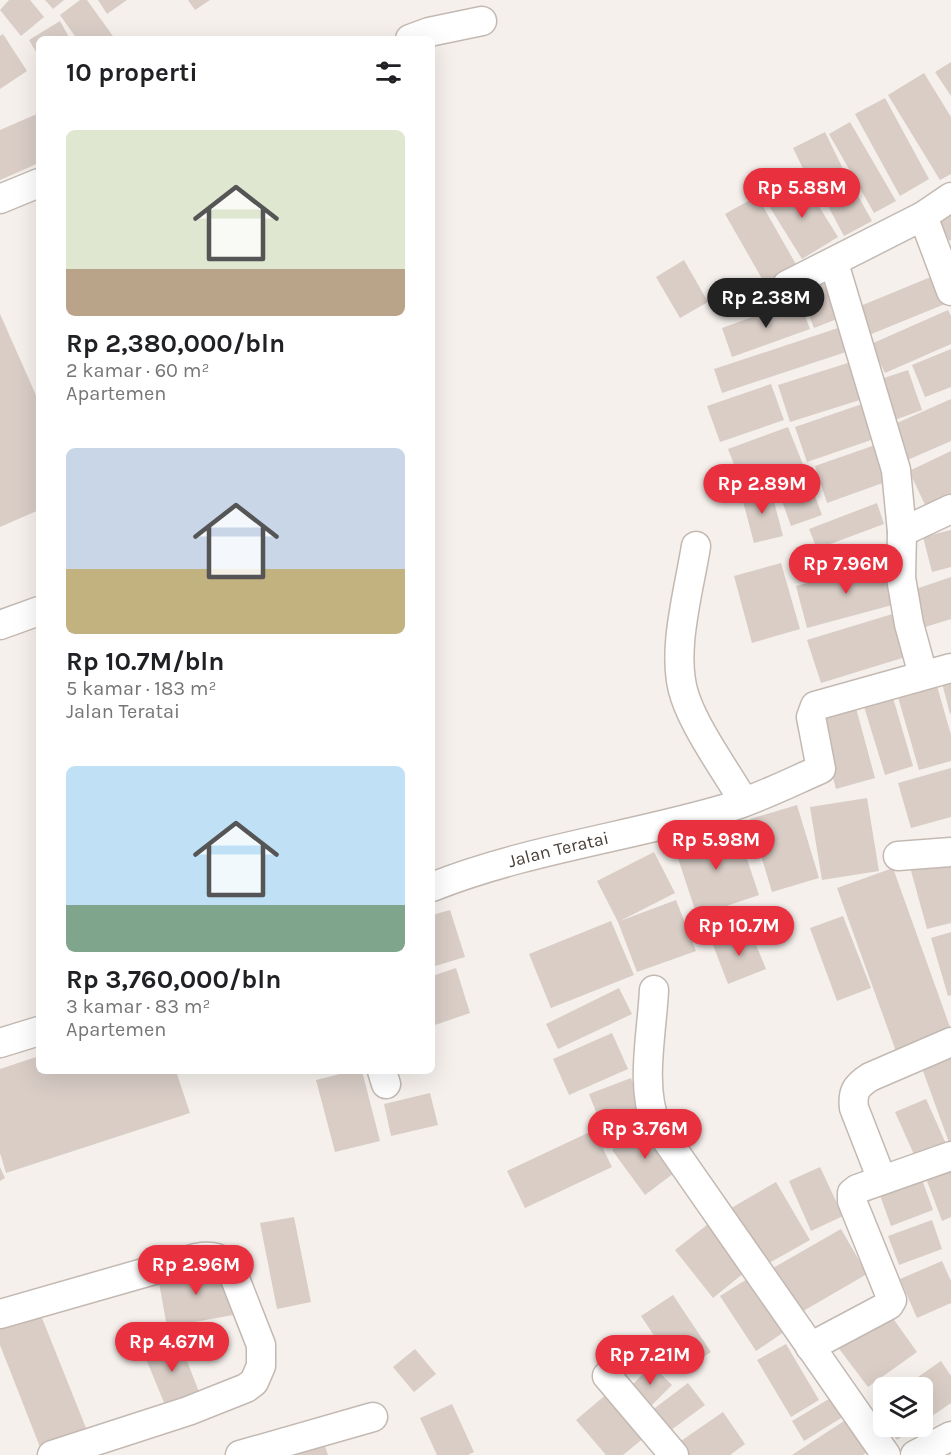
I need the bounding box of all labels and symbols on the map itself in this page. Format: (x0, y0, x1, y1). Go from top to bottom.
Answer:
pin: Rp 5.88M (740, 168, 864, 219)
pin: Rp 2.38M (704, 278, 828, 329)
pin: Rp 2.89M (700, 464, 824, 515)
pin: Rp 7.96M (784, 544, 908, 595)
pin: Rp 5.98M (654, 820, 778, 871)
street label: Jalan Teratai (506, 827, 611, 872)
pin: Rp 10.7M (677, 906, 801, 957)
pin: Rp 3.76M (583, 1109, 707, 1160)
pin: Rp 2.96M (134, 1245, 258, 1296)
pin: Rp 4.67M (110, 1322, 234, 1373)
pin: Rp 7.21M (588, 1335, 712, 1386)

